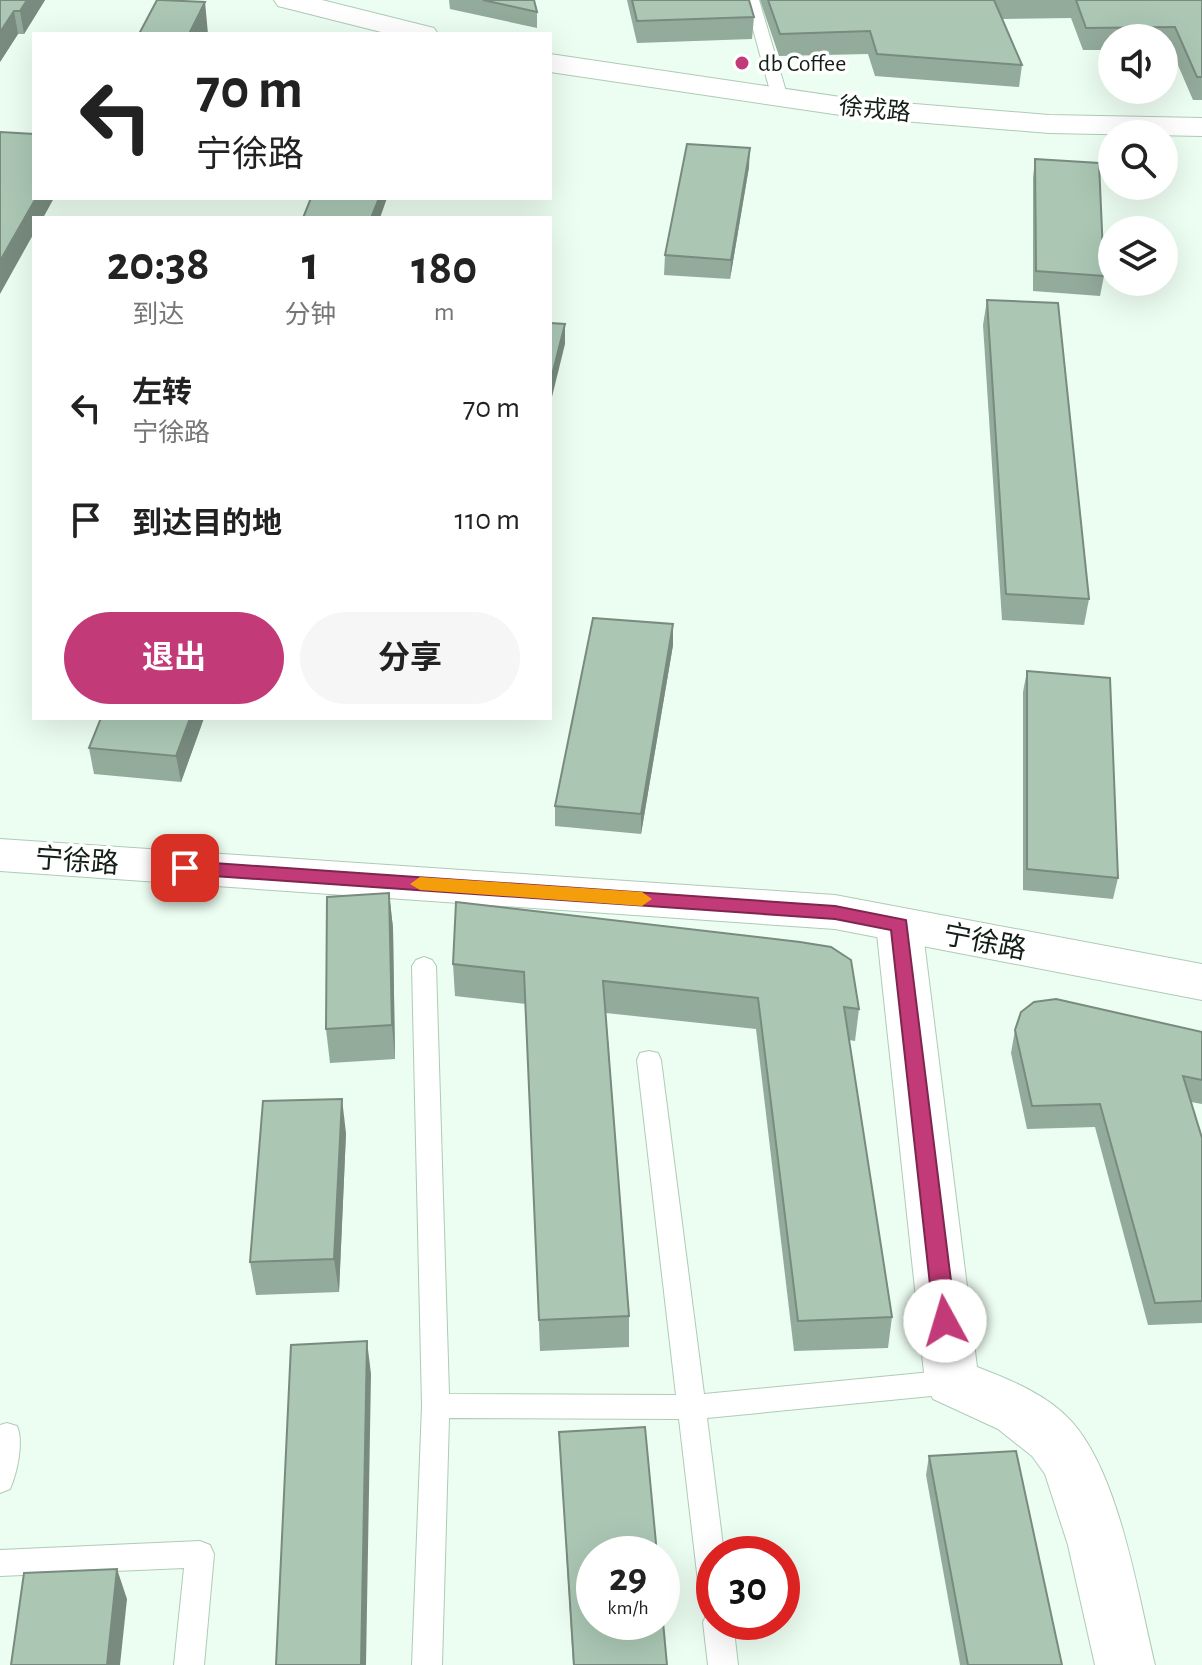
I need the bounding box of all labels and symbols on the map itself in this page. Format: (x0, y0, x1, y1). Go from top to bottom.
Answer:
place label: db Coffee (758, 52, 846, 76)
marker: db Coffee (733, 54, 751, 72)
street label: 徐戎路 (838, 92, 912, 126)
pin (151, 834, 219, 902)
street label: 宁徐路 (34, 843, 120, 879)
street label: 宁徐路 (941, 919, 1029, 965)
position arrow (903, 1279, 987, 1363)
speed limit sign: 30 (696, 1536, 800, 1640)

